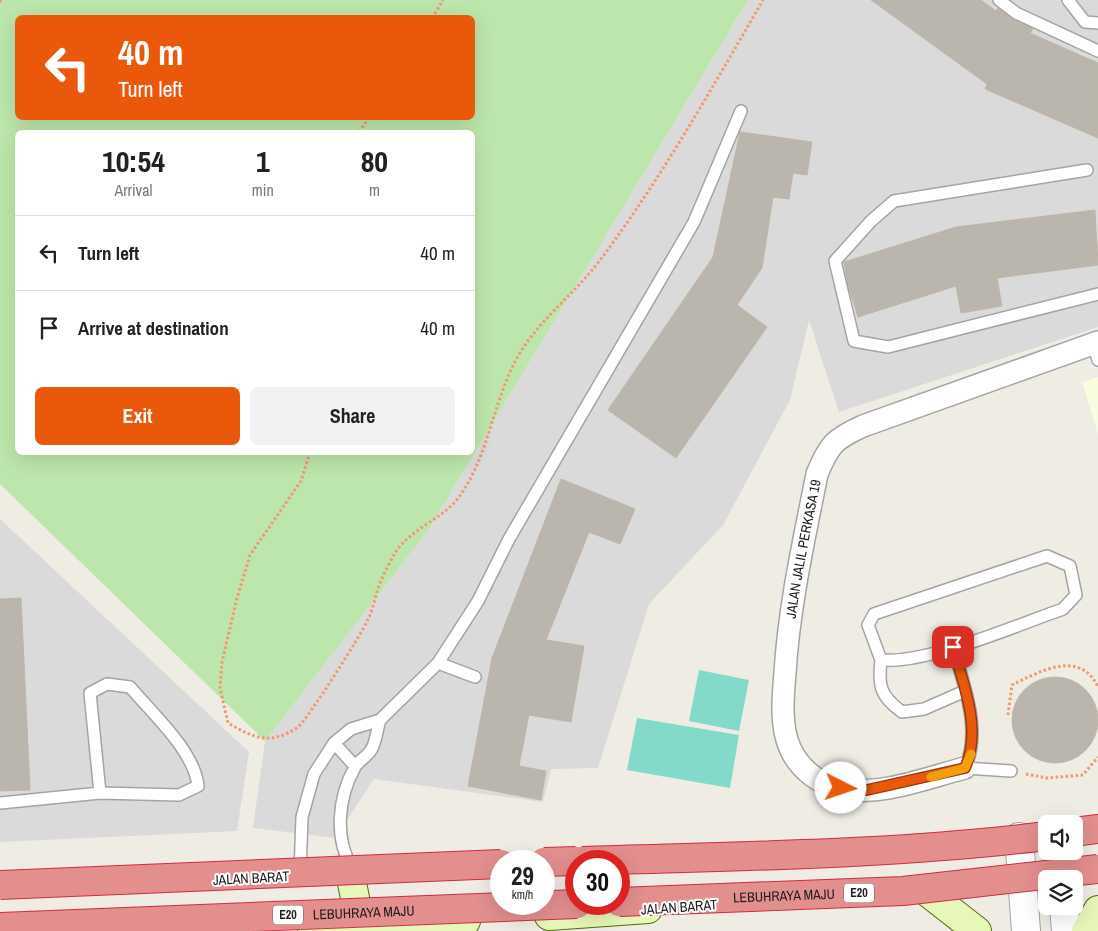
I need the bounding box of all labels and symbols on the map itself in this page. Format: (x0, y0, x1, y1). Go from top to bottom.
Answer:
street label: JALAN JALIL PERKASA 19 (782, 478, 825, 620)
pin (932, 626, 974, 668)
position arrow (814, 761, 866, 813)
speed limit sign: 30 (565, 850, 630, 915)
street label: JALAN BARAT (212, 867, 290, 889)
road number: E20 (844, 884, 874, 902)
street label: LEBUHRAYA MAJU (733, 885, 835, 907)
street label: JALAN BARAT (640, 895, 718, 919)
street label: LEBUHRAYA MAJU (312, 901, 415, 924)
road number: E20 (273, 906, 303, 924)

